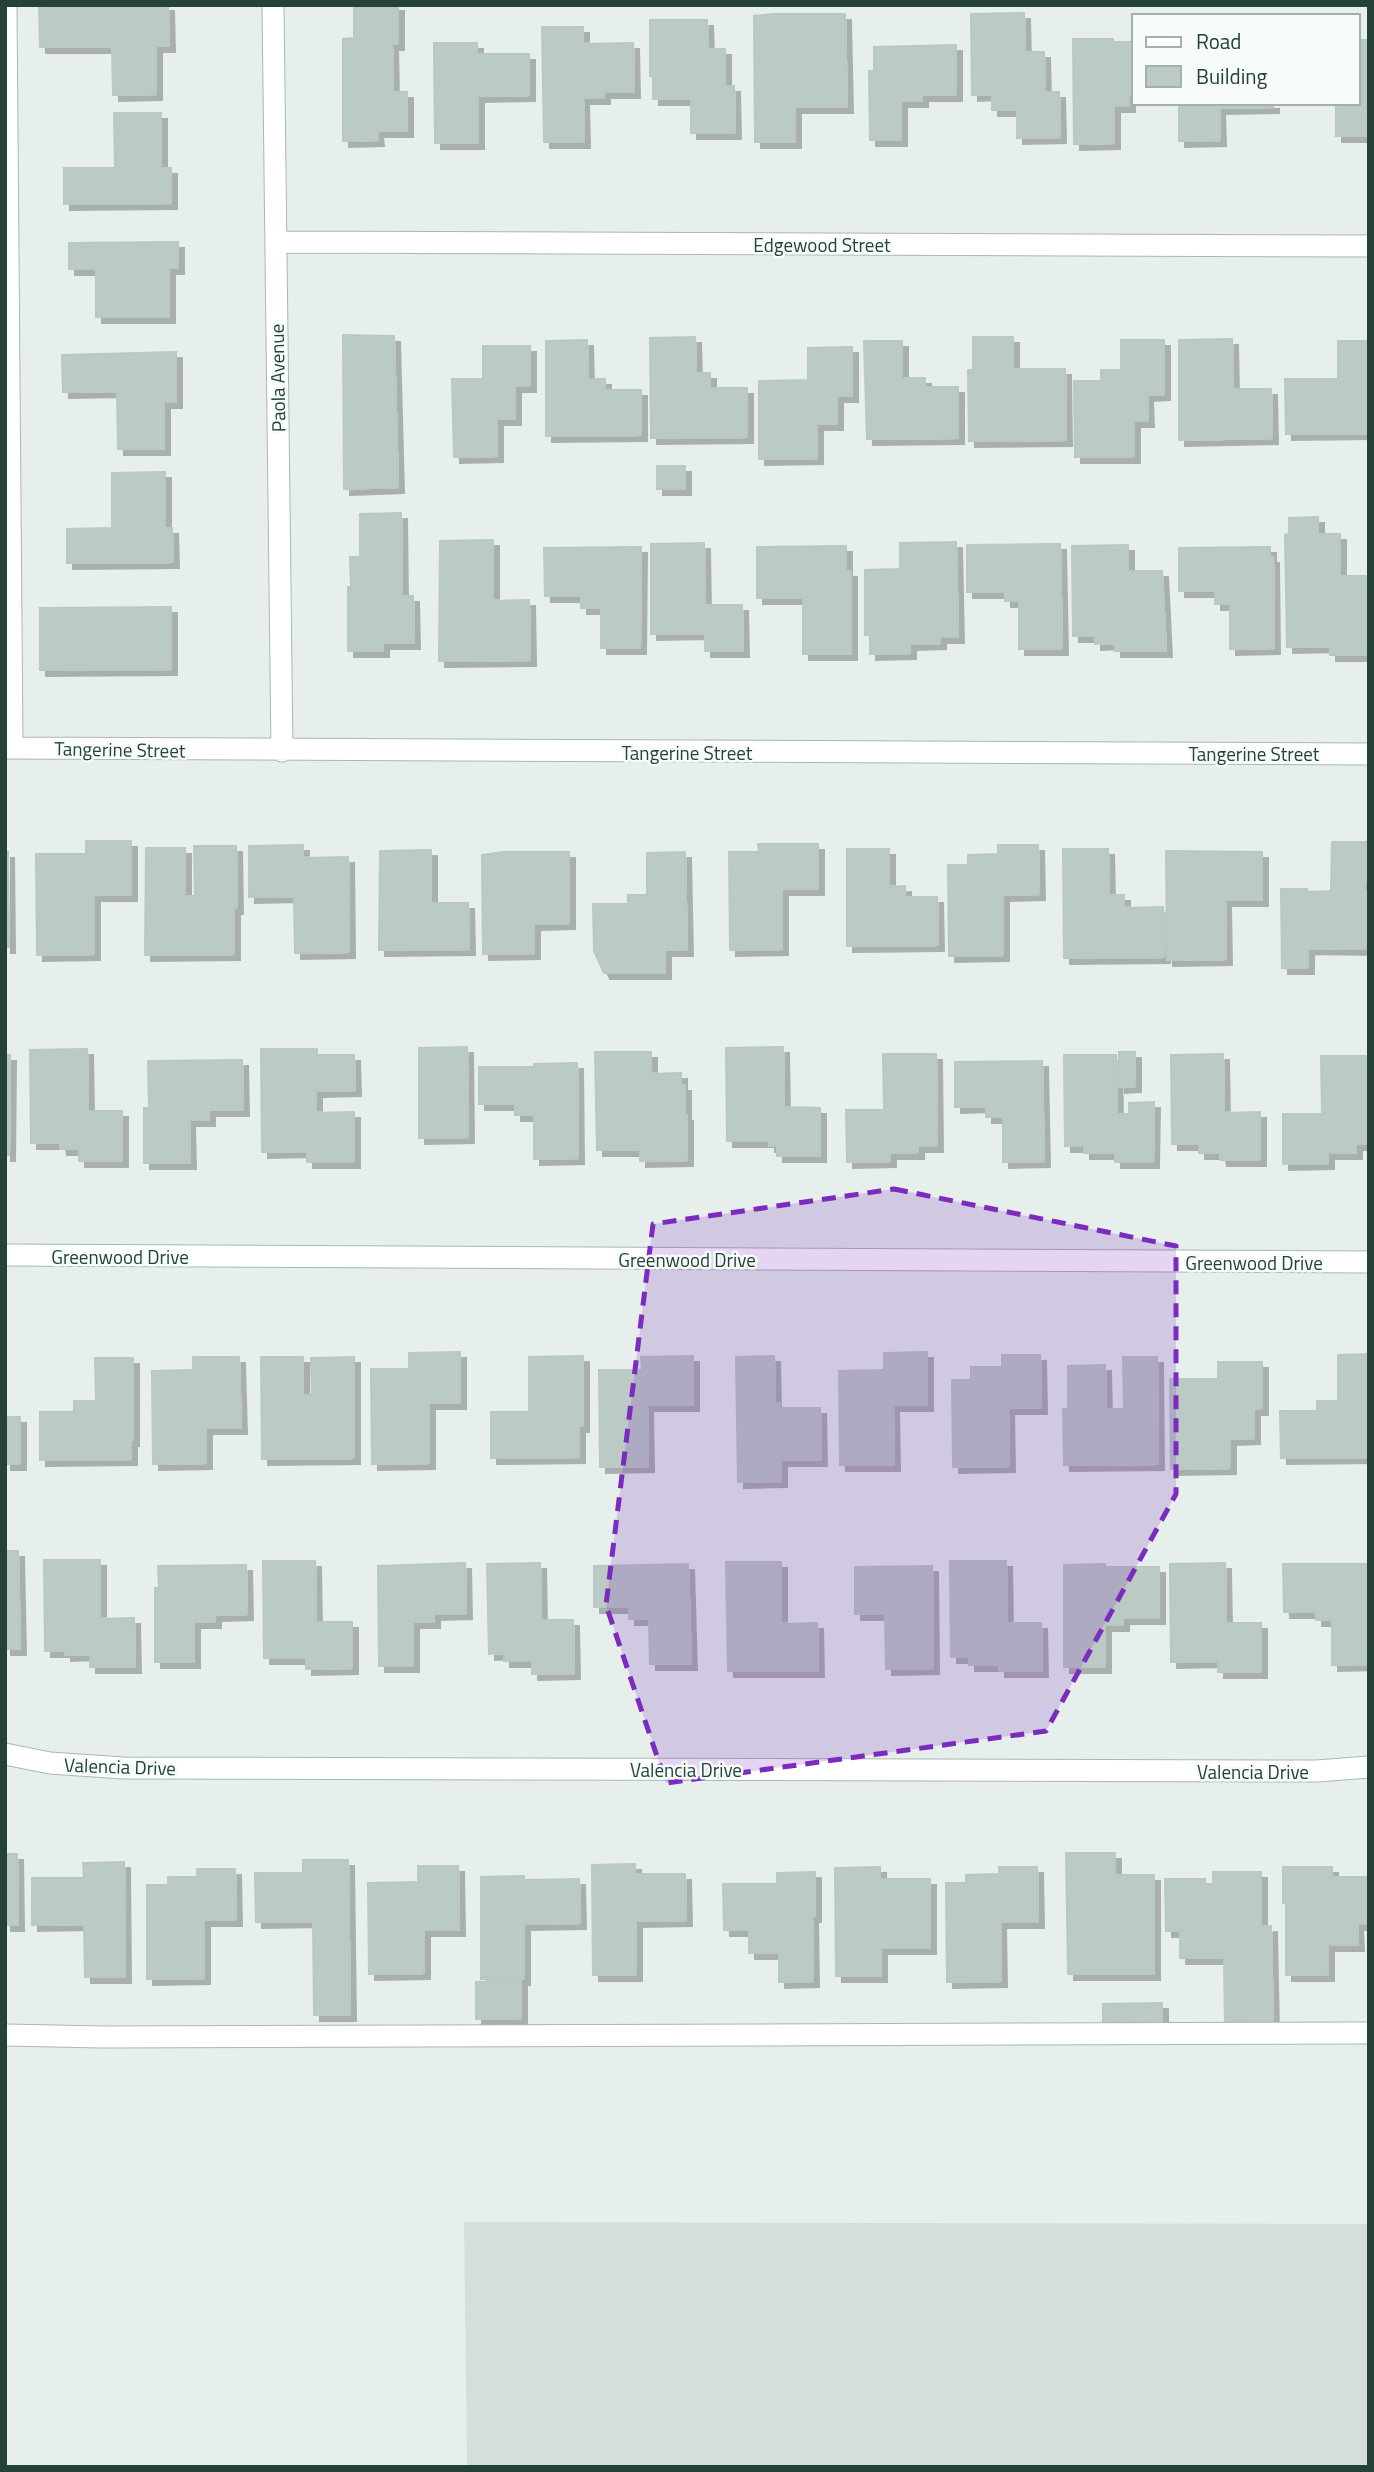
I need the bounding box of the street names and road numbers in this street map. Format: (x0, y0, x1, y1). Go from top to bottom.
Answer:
street label: Edgewood Street (753, 230, 891, 259)
street label: Paola Avenue (262, 324, 292, 432)
street label: Tangerine Street (54, 733, 186, 765)
street label: Tangerine Street (621, 738, 753, 767)
street label: Tangerine Street (1188, 739, 1320, 768)
street label: Greenwood Drive (51, 1242, 189, 1271)
street label: Greenwood Drive (618, 1245, 756, 1274)
street label: Greenwood Drive (1185, 1248, 1323, 1277)
street label: Valencia Drive (64, 1750, 176, 1782)
street label: Valencia Drive (630, 1755, 742, 1784)
street label: Valencia Drive (1197, 1757, 1309, 1786)

